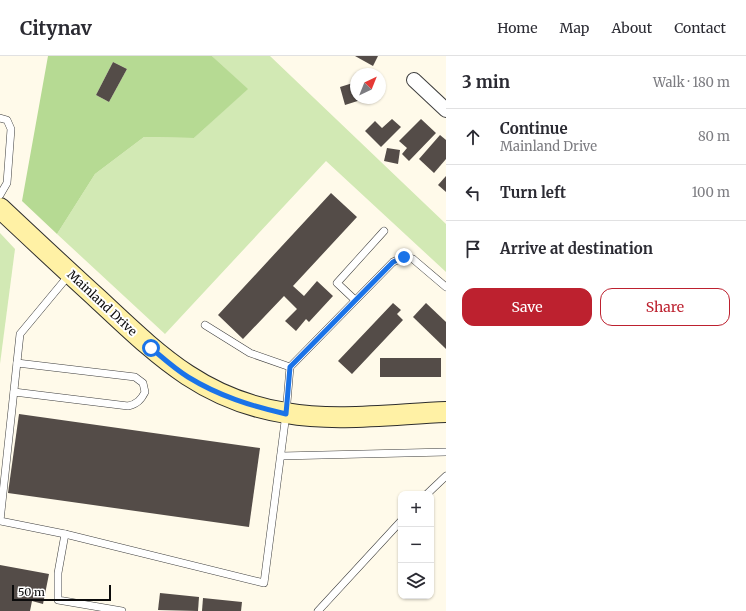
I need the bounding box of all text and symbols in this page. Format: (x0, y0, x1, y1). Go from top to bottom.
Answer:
text: Citynav (20, 16, 92, 40)
text: Home (497, 19, 538, 37)
text: Map (560, 19, 589, 37)
text: About (611, 19, 652, 37)
text: Contact (674, 19, 726, 37)
north arrow (350, 68, 386, 104)
text: 3 min (462, 71, 510, 93)
text: Walk · 180 m (653, 74, 730, 91)
text: Continue (500, 119, 568, 138)
icon: ahead (462, 126, 484, 148)
text: 80 m (698, 128, 730, 145)
text: Mainland Drive (500, 138, 597, 155)
icon: left (462, 182, 484, 204)
text: Turn left (500, 183, 566, 202)
text: 100 m (692, 184, 730, 201)
icon: arrive (462, 238, 484, 260)
text: Arrive at destination (500, 239, 653, 258)
route end (395, 248, 413, 266)
street label: Mainland Drive (64, 267, 140, 339)
button: Save (462, 288, 592, 326)
button: Share (600, 288, 730, 326)
route start (142, 339, 160, 357)
map controls (398, 491, 434, 599)
button: + (398, 491, 434, 527)
button: − (398, 527, 434, 563)
button: layers (398, 563, 434, 599)
scale bar (12, 583, 111, 602)
text: 50 m (18, 585, 45, 599)

